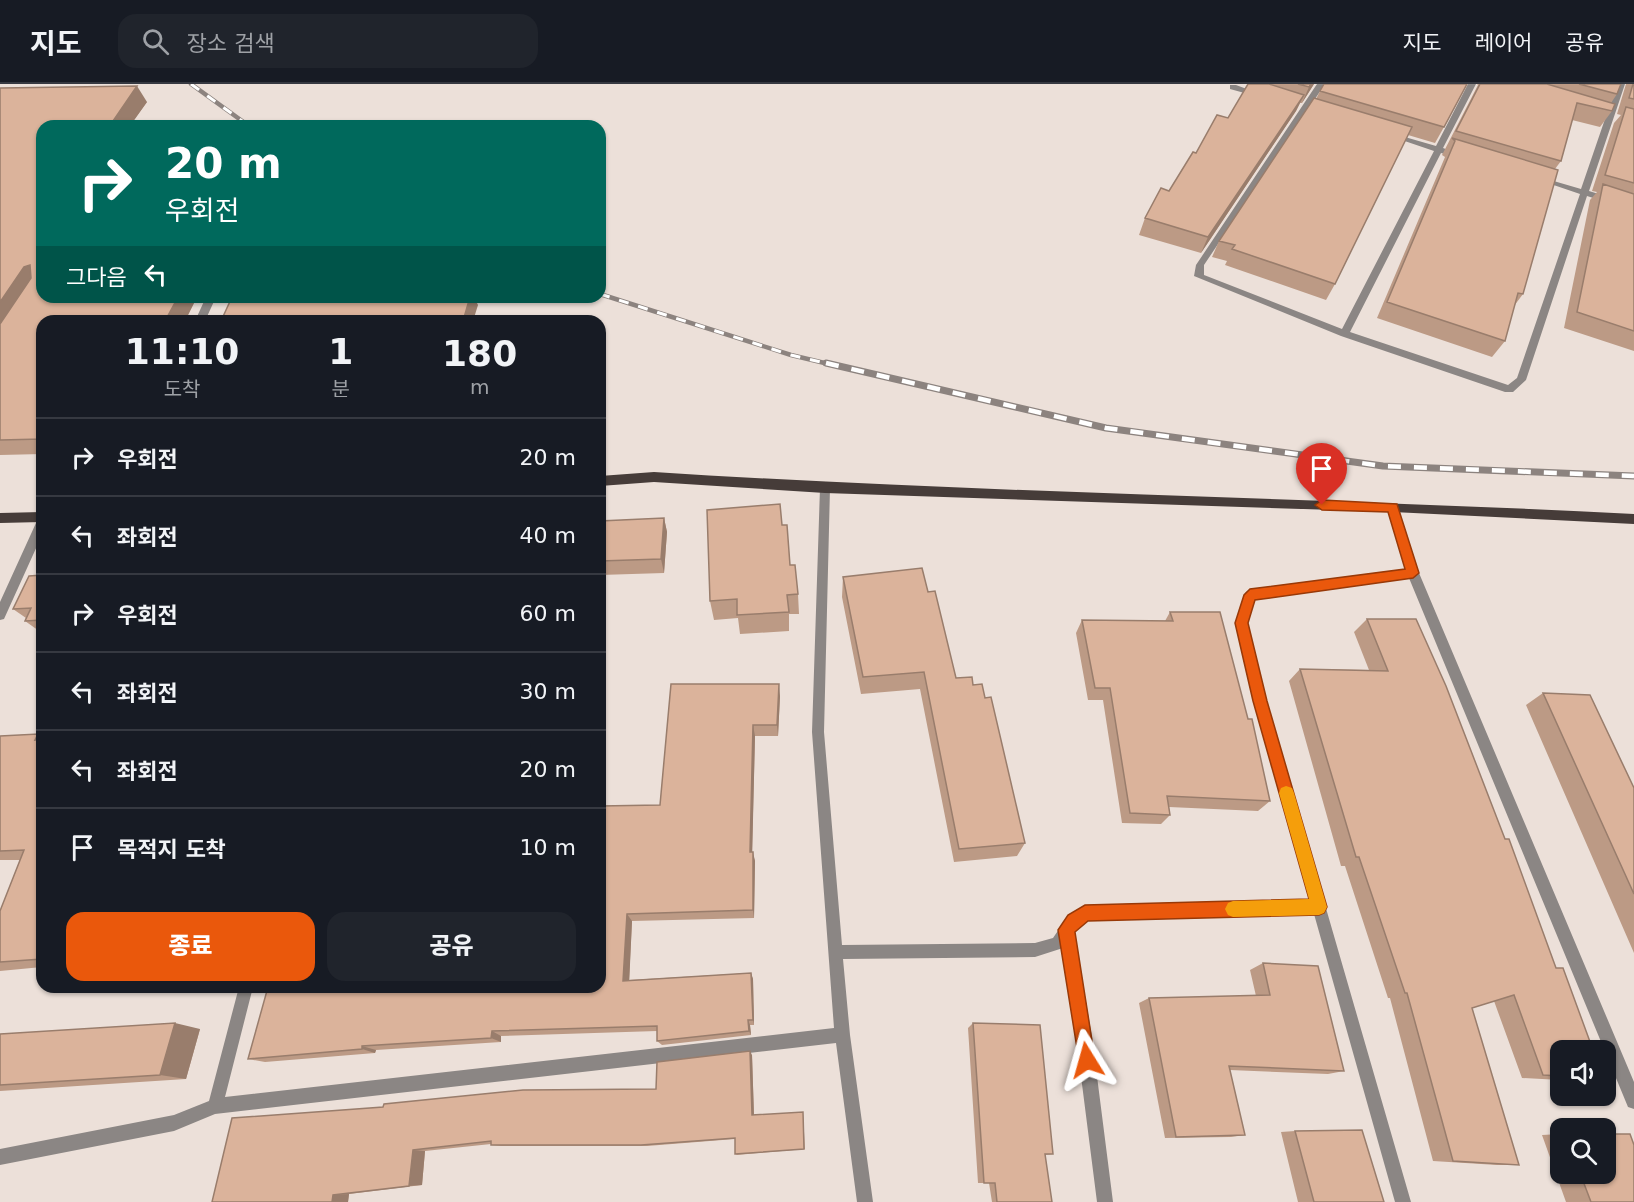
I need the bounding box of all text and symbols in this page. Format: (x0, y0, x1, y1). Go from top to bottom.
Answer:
search box (118, 14, 538, 68)
icon: search (139, 25, 172, 58)
text: 지도 (30, 27, 82, 60)
text: 장소 검색 (187, 31, 275, 56)
text: 지도 (1403, 31, 1441, 55)
text: 레이어 (1474, 31, 1532, 55)
text: 공유 (1565, 31, 1604, 55)
text: 20 m (165, 139, 282, 188)
icon: right (66, 144, 144, 222)
text: 우회전 (165, 195, 240, 226)
icon: left (139, 258, 172, 291)
text: 그다음 (66, 265, 127, 290)
text: 11:10 (125, 331, 239, 372)
text: 1 (328, 331, 353, 372)
text: 180 (442, 333, 517, 374)
text: m (470, 375, 489, 399)
text: 도착 (164, 377, 201, 401)
text: 분 (332, 377, 350, 401)
icon: right (66, 441, 99, 474)
pin (1296, 443, 1347, 505)
text: 20 m (520, 445, 576, 470)
text: 우회전 (117, 447, 178, 472)
icon: arrive (1305, 452, 1338, 485)
icon: left (66, 519, 99, 552)
text: 40 m (520, 523, 576, 548)
text: 좌회전 (117, 525, 178, 550)
icon: right (66, 597, 99, 630)
text: 60 m (520, 601, 576, 626)
text: 우회전 (117, 603, 178, 628)
icon: left (66, 675, 99, 708)
text: 30 m (520, 679, 576, 704)
text: 좌회전 (117, 681, 178, 706)
icon: left (66, 753, 99, 786)
text: 20 m (520, 757, 576, 782)
text: 좌회전 (117, 759, 178, 784)
icon: arrive (66, 831, 99, 864)
text: 10 m (520, 835, 576, 860)
text: 목적지 도착 (117, 837, 226, 862)
button: 종료 (66, 912, 315, 981)
button: 공유 (327, 912, 576, 981)
position arrow (1055, 1028, 1119, 1092)
map controls (1550, 1040, 1616, 1184)
button: sound (1550, 1040, 1616, 1106)
button: search (1550, 1118, 1616, 1184)

